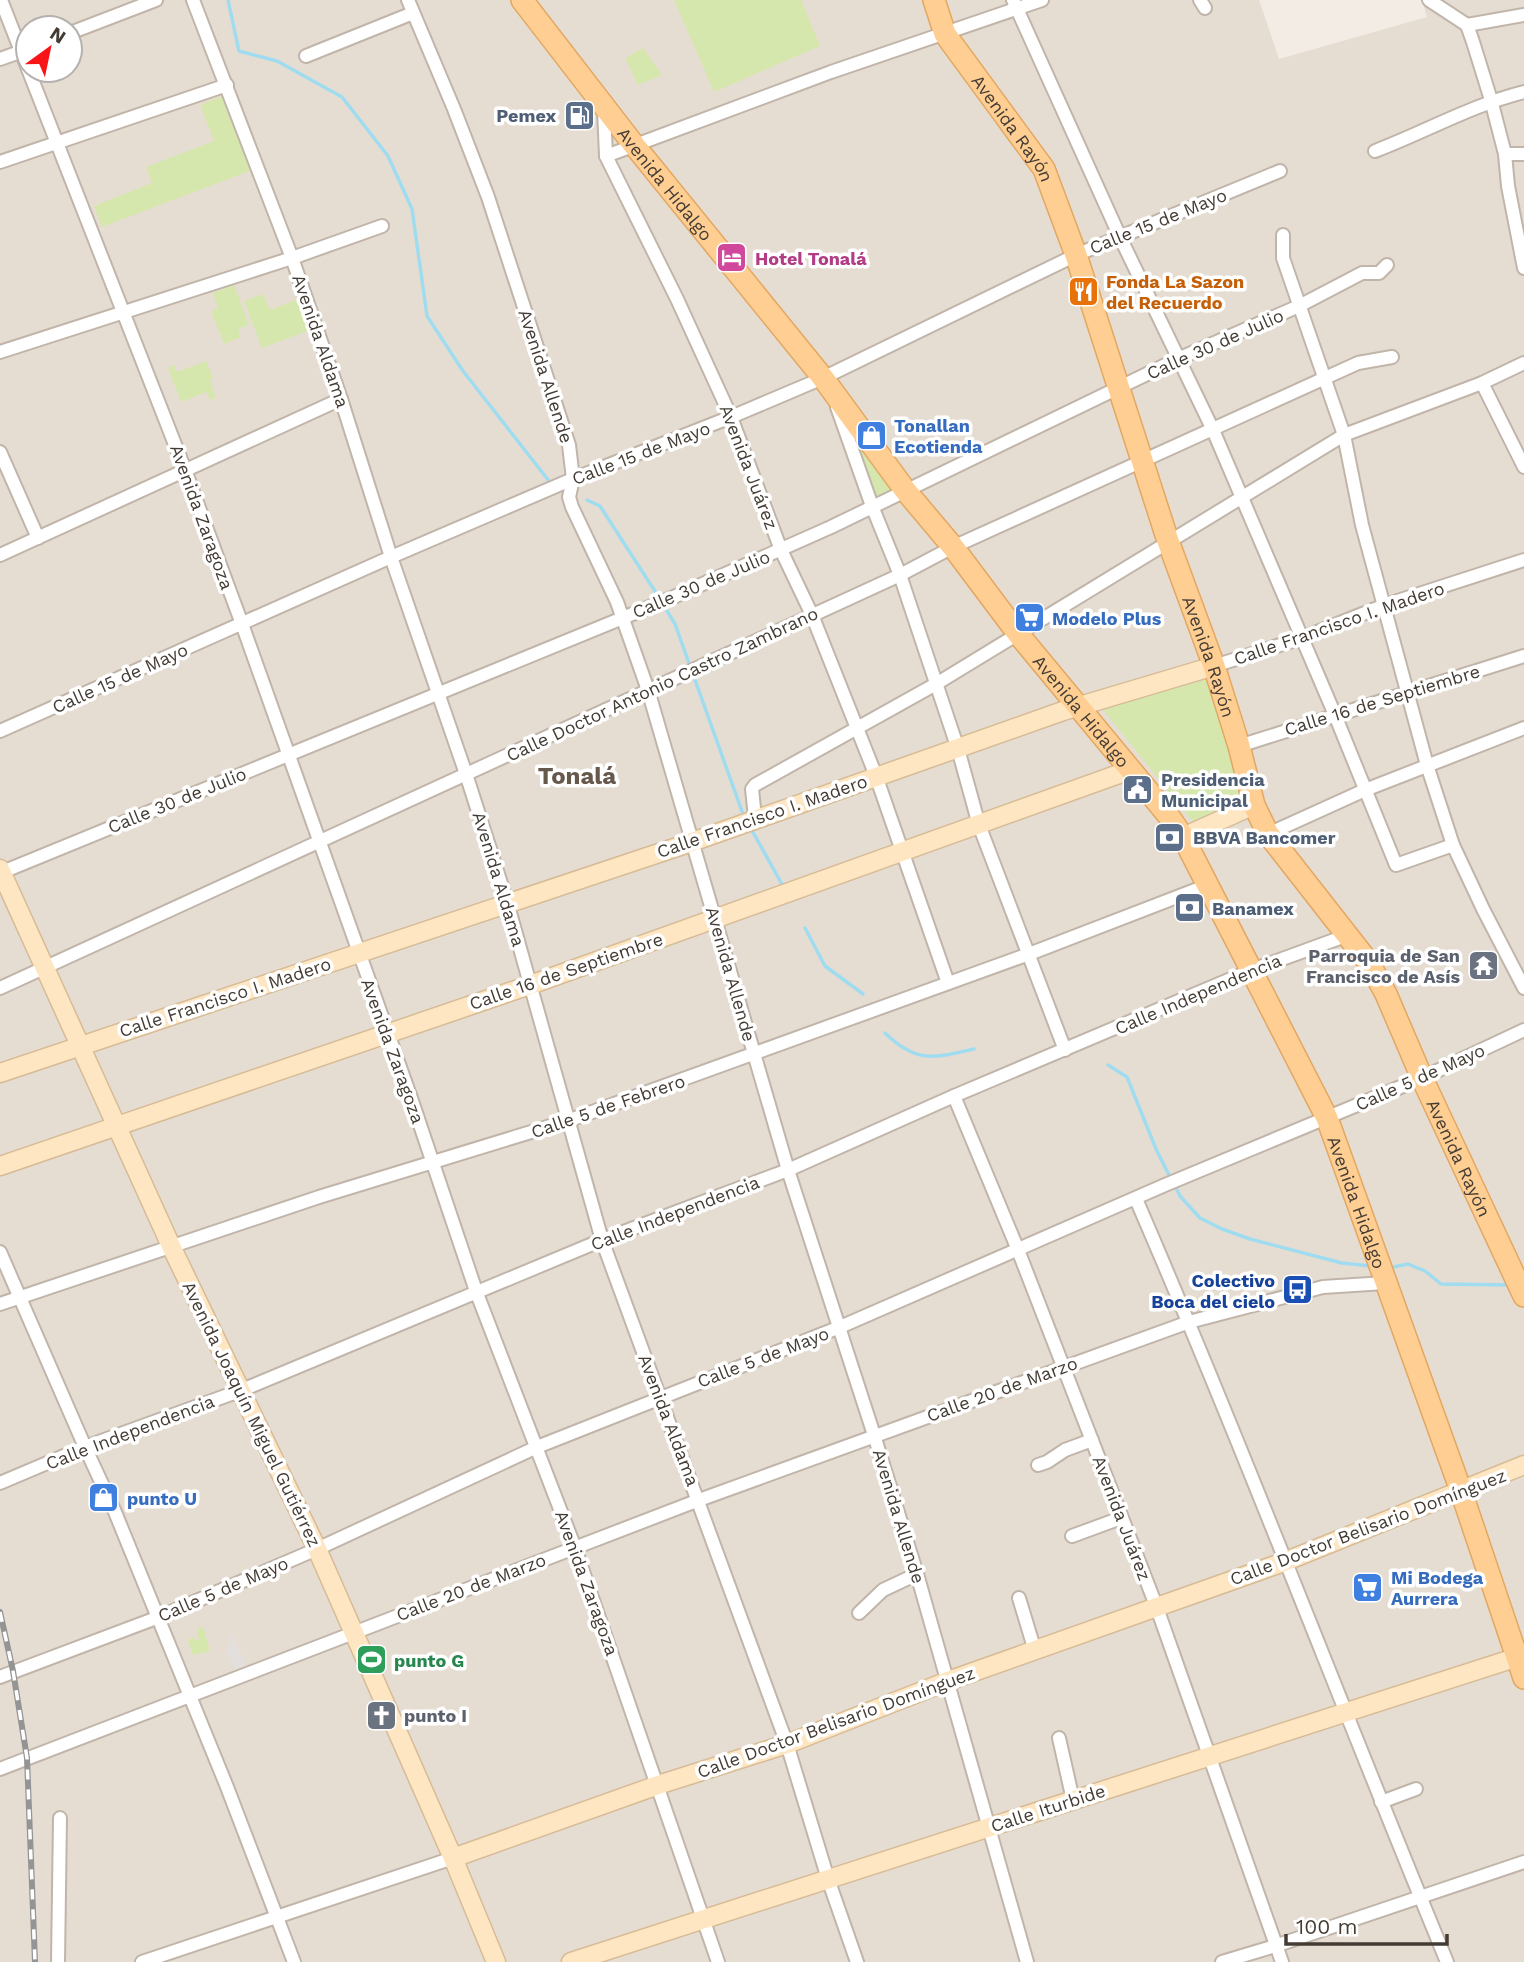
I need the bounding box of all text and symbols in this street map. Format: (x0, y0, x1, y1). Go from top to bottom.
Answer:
north arrow (14, 14, 84, 84)
text: N (46, 22, 70, 49)
street label: Avenida Rayón (968, 70, 1058, 184)
fuel station icon: Pemex (562, 98, 596, 132)
place label: Pemex (496, 105, 556, 126)
street label: Avenida Hidalgo (613, 123, 718, 245)
street label: Calle 15 de Mayo (1086, 184, 1230, 258)
hotel icon: Hotel Tonalá (715, 241, 749, 275)
place label: Hotel Tonalá (755, 248, 867, 269)
place label: Fonda La Sazon del Recuerdo (1106, 271, 1244, 313)
street label: Avenida Aldama (288, 272, 354, 410)
restaurant icon: Fonda La Sazon del Recuerdo (1066, 274, 1100, 308)
street label: Calle 30 de Julio (1143, 304, 1287, 384)
street label: Avenida Allende (514, 306, 578, 446)
street label: Avenida Juárez (716, 402, 782, 532)
place label: Tonallan Ecotienda (894, 415, 983, 457)
street label: Calle 15 de Mayo (569, 417, 713, 489)
shop icon: Tonallan Ecotienda (854, 418, 888, 452)
street label: Avenida Zaragoza (166, 442, 238, 592)
street label: Calle 30 de Julio (629, 546, 773, 622)
street label: Calle Francisco I. Madero (1231, 577, 1447, 669)
street label: Avenida Rayón (1179, 593, 1240, 720)
supermarket icon: Modelo Plus (1012, 601, 1046, 635)
street label: Calle Doctor Antonio Castro Zambrano (503, 602, 821, 766)
place label: Modelo Plus (1052, 608, 1162, 629)
street label: Calle 15 de Mayo (49, 639, 191, 717)
street label: Avenida Hidalgo (1029, 650, 1134, 771)
street label: Calle 16 de Septiembre (1282, 660, 1482, 740)
district label: Tonalá (538, 762, 616, 790)
street label: Calle 30 de Julio (105, 763, 249, 837)
place label: Presidencia Municipal (1161, 769, 1265, 811)
street label: Calle Francisco I. Madero (654, 770, 870, 862)
public building icon: Presidencia Municipal (1121, 772, 1155, 806)
street label: Avenida Aldama (469, 809, 529, 949)
bank icon: BBVA Bancomer (1153, 820, 1187, 854)
place label: BBVA Bancomer (1193, 827, 1336, 848)
bank icon: Banamex (1172, 891, 1206, 925)
place label: Banamex (1212, 898, 1294, 919)
street label: Avenida Allende (702, 904, 760, 1044)
street label: Calle 16 de Septiembre (466, 928, 666, 1014)
place label: Parroquia de San Francisco de Asís (1306, 945, 1460, 987)
temple icon: Parroquia de San Francisco de Asís (1466, 948, 1500, 982)
street label: Calle Independencia (1112, 949, 1284, 1039)
street label: Calle Francisco I. Madero (116, 953, 334, 1041)
street label: Avenida Zaragoza (357, 976, 429, 1126)
street label: Calle 5 de Mayo (1352, 1039, 1488, 1115)
street label: Calle 5 de Febrero (528, 1070, 688, 1142)
street label: Avenida Rayón (1423, 1096, 1496, 1220)
street label: Avenida Hidalgo (1324, 1133, 1391, 1271)
street label: Calle Independencia (588, 1171, 762, 1255)
place label: Colectivo Boca del cielo (1151, 1270, 1275, 1312)
bus stop icon: Colectivo Boca del cielo (1281, 1273, 1315, 1307)
street label: Avenida Joaquín Miguel Gutiérrez (178, 1278, 326, 1550)
street label: Calle 5 de Mayo (694, 1322, 832, 1392)
street label: Avenida Aldama (634, 1351, 704, 1489)
street label: Calle 20 de Marzo (924, 1352, 1080, 1426)
street label: Calle Independencia (43, 1390, 217, 1474)
street label: Avenida Allende (869, 1446, 929, 1586)
street label: Avenida Juárez (1089, 1453, 1155, 1583)
street label: Calle Doctor Belisario Domínguez (1227, 1465, 1509, 1589)
shop icon: punto U (87, 1481, 121, 1515)
place label: punto U (127, 1488, 197, 1509)
street label: Avenida Zaragoza (551, 1508, 623, 1658)
street label: Calle 20 de Marzo (393, 1549, 549, 1625)
street label: Calle 5 de Mayo (155, 1552, 291, 1626)
place label: Mi Bodega Aurrera (1391, 1567, 1484, 1609)
supermarket icon: Mi Bodega Aurrera (1351, 1570, 1385, 1604)
sports icon: punto G (354, 1643, 388, 1677)
place label: punto G (394, 1650, 464, 1671)
street label: Calle Doctor Belisario Domínguez (694, 1662, 978, 1782)
church icon: punto I (364, 1698, 398, 1732)
place label: punto I (404, 1705, 467, 1726)
street label: Calle Iturbide (988, 1780, 1108, 1836)
scale bar (1286, 1902, 1447, 1946)
text: 100 m (1296, 1914, 1358, 1939)

